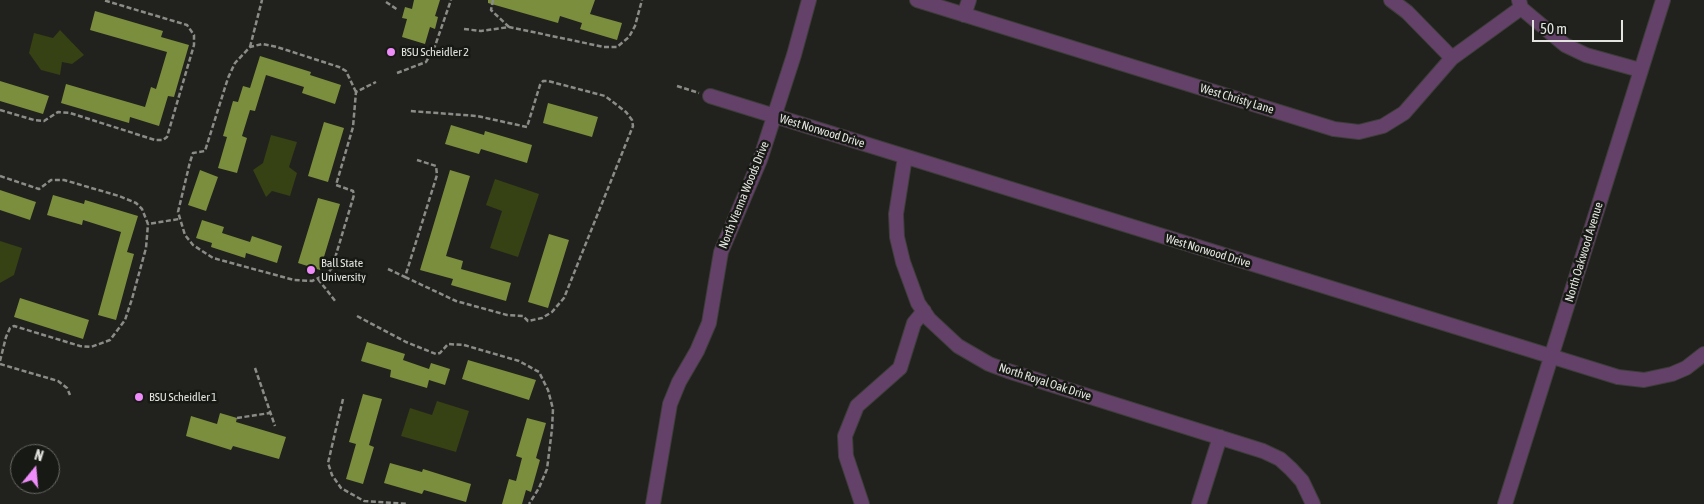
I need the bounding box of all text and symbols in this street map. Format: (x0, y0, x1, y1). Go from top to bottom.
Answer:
scale bar (1534, 10, 1625, 42)
text: 50 m (1540, 20, 1567, 37)
place label: BSU Scheidler 2 (401, 45, 469, 59)
marker: BSU Scheidler 2 (385, 46, 397, 58)
street label: West Christy Lane (1198, 81, 1276, 117)
street label: West Norwood Drive (778, 111, 866, 151)
street label: North Vienna Woods Drive (716, 139, 772, 251)
street label: North Oakwood Avenue (1562, 200, 1606, 304)
street label: West Norwood Drive (1164, 231, 1252, 271)
place label: Ball State University (321, 256, 366, 284)
marker: Ball State University (305, 264, 317, 276)
street label: North Royal Oak Drive (997, 360, 1093, 404)
place label: BSU Scheidler 1 (149, 390, 217, 404)
marker: BSU Scheidler 1 (133, 391, 145, 403)
north arrow (10, 444, 60, 494)
text: N (33, 447, 45, 464)

